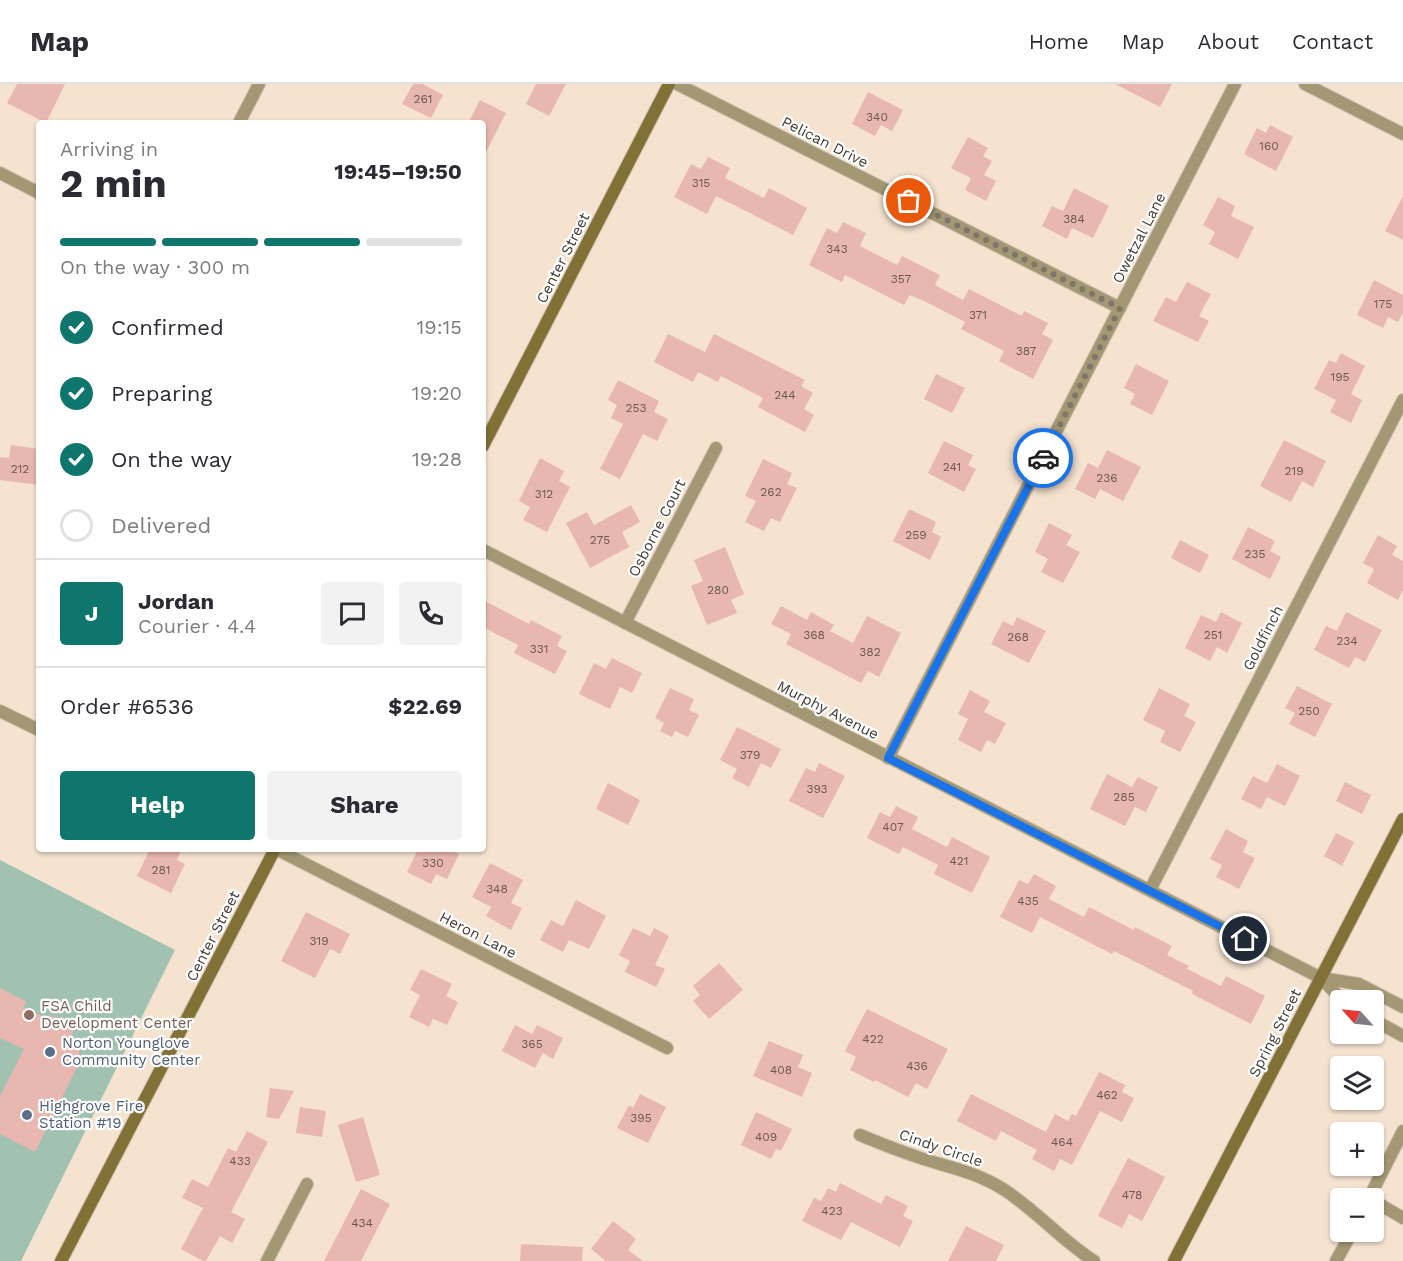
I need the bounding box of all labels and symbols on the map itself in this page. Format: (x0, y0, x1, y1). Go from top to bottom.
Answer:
house number: 261 (414, 92, 432, 106)
house number: 340 (866, 110, 888, 124)
street label: Pelican Drive (779, 112, 871, 172)
house number: 160 (1259, 139, 1279, 153)
pin (883, 175, 934, 226)
house number: 315 (692, 176, 710, 190)
street label: Owetzal Lane (1108, 190, 1170, 286)
street label: Center Street (532, 209, 594, 306)
house number: 384 (1063, 212, 1085, 226)
house number: 343 (826, 242, 848, 256)
house number: 357 (891, 272, 912, 286)
house number: 175 (1374, 297, 1392, 311)
house number: 371 (969, 308, 987, 322)
house number: 387 (1016, 344, 1037, 358)
house number: 195 (1330, 370, 1350, 384)
house number: 244 (774, 388, 796, 402)
house number: 253 (626, 401, 646, 415)
courier (1013, 428, 1073, 488)
house number: 241 (943, 460, 961, 474)
house number: 212 (11, 462, 29, 476)
house number: 219 (1284, 464, 1304, 478)
house number: 236 (1096, 471, 1118, 485)
street label: Osborne Court (625, 476, 690, 580)
house number: 262 (760, 485, 782, 499)
house number: 312 (535, 487, 553, 501)
house number: 259 (905, 528, 927, 542)
house number: 275 (590, 533, 610, 547)
house number: 235 (1245, 547, 1265, 561)
house number: 280 (707, 583, 729, 597)
street label: Goldfinch (1239, 602, 1287, 674)
house number: 368 (803, 628, 825, 642)
house number: 251 (1204, 628, 1222, 642)
house number: 268 (1007, 630, 1029, 644)
house number: 234 (1336, 634, 1358, 648)
house number: 331 (530, 642, 548, 656)
house number: 382 (859, 645, 881, 659)
street label: Murphy Avenue (774, 677, 882, 743)
house number: 250 (1298, 704, 1320, 718)
house number: 379 (740, 748, 760, 762)
house number: 393 (806, 782, 828, 796)
house number: 285 (1113, 790, 1135, 804)
house number: 407 (882, 820, 904, 834)
house number: 421 (949, 854, 969, 868)
house number: 330 (422, 856, 444, 870)
house number: 281 (151, 863, 171, 877)
house number: 348 (486, 882, 508, 896)
street label: Center Street (182, 887, 244, 984)
house number: 435 (1017, 894, 1039, 908)
street label: Heron Lane (436, 908, 520, 962)
pin (1219, 913, 1270, 964)
house number: 319 (309, 934, 329, 948)
street label: Spring Street (1245, 985, 1305, 1080)
north arrow (1330, 990, 1384, 1044)
place label: FSA Child Development Center (41, 997, 192, 1032)
marker: FSA Child Development Center (22, 1008, 36, 1022)
house number: 422 (862, 1032, 884, 1046)
place label: Norton Younglove Community Center (62, 1034, 200, 1069)
house number: 365 (521, 1037, 543, 1051)
marker: Norton Younglove Community Center (43, 1045, 57, 1059)
house number: 436 (906, 1059, 928, 1073)
house number: 408 (770, 1063, 792, 1077)
house number: 462 (1096, 1088, 1118, 1102)
place label: Highgrove Fire Station #19 (39, 1097, 143, 1132)
marker: Highgrove Fire Station #19 (20, 1108, 34, 1122)
house number: 395 (630, 1111, 652, 1125)
street label: Cindy Circle (897, 1125, 985, 1171)
house number: 409 (755, 1130, 777, 1144)
house number: 464 (1051, 1135, 1073, 1149)
house number: 433 (229, 1154, 251, 1168)
house number: 478 (1122, 1188, 1142, 1202)
house number: 423 (821, 1204, 843, 1218)
house number: 434 (351, 1216, 373, 1230)

